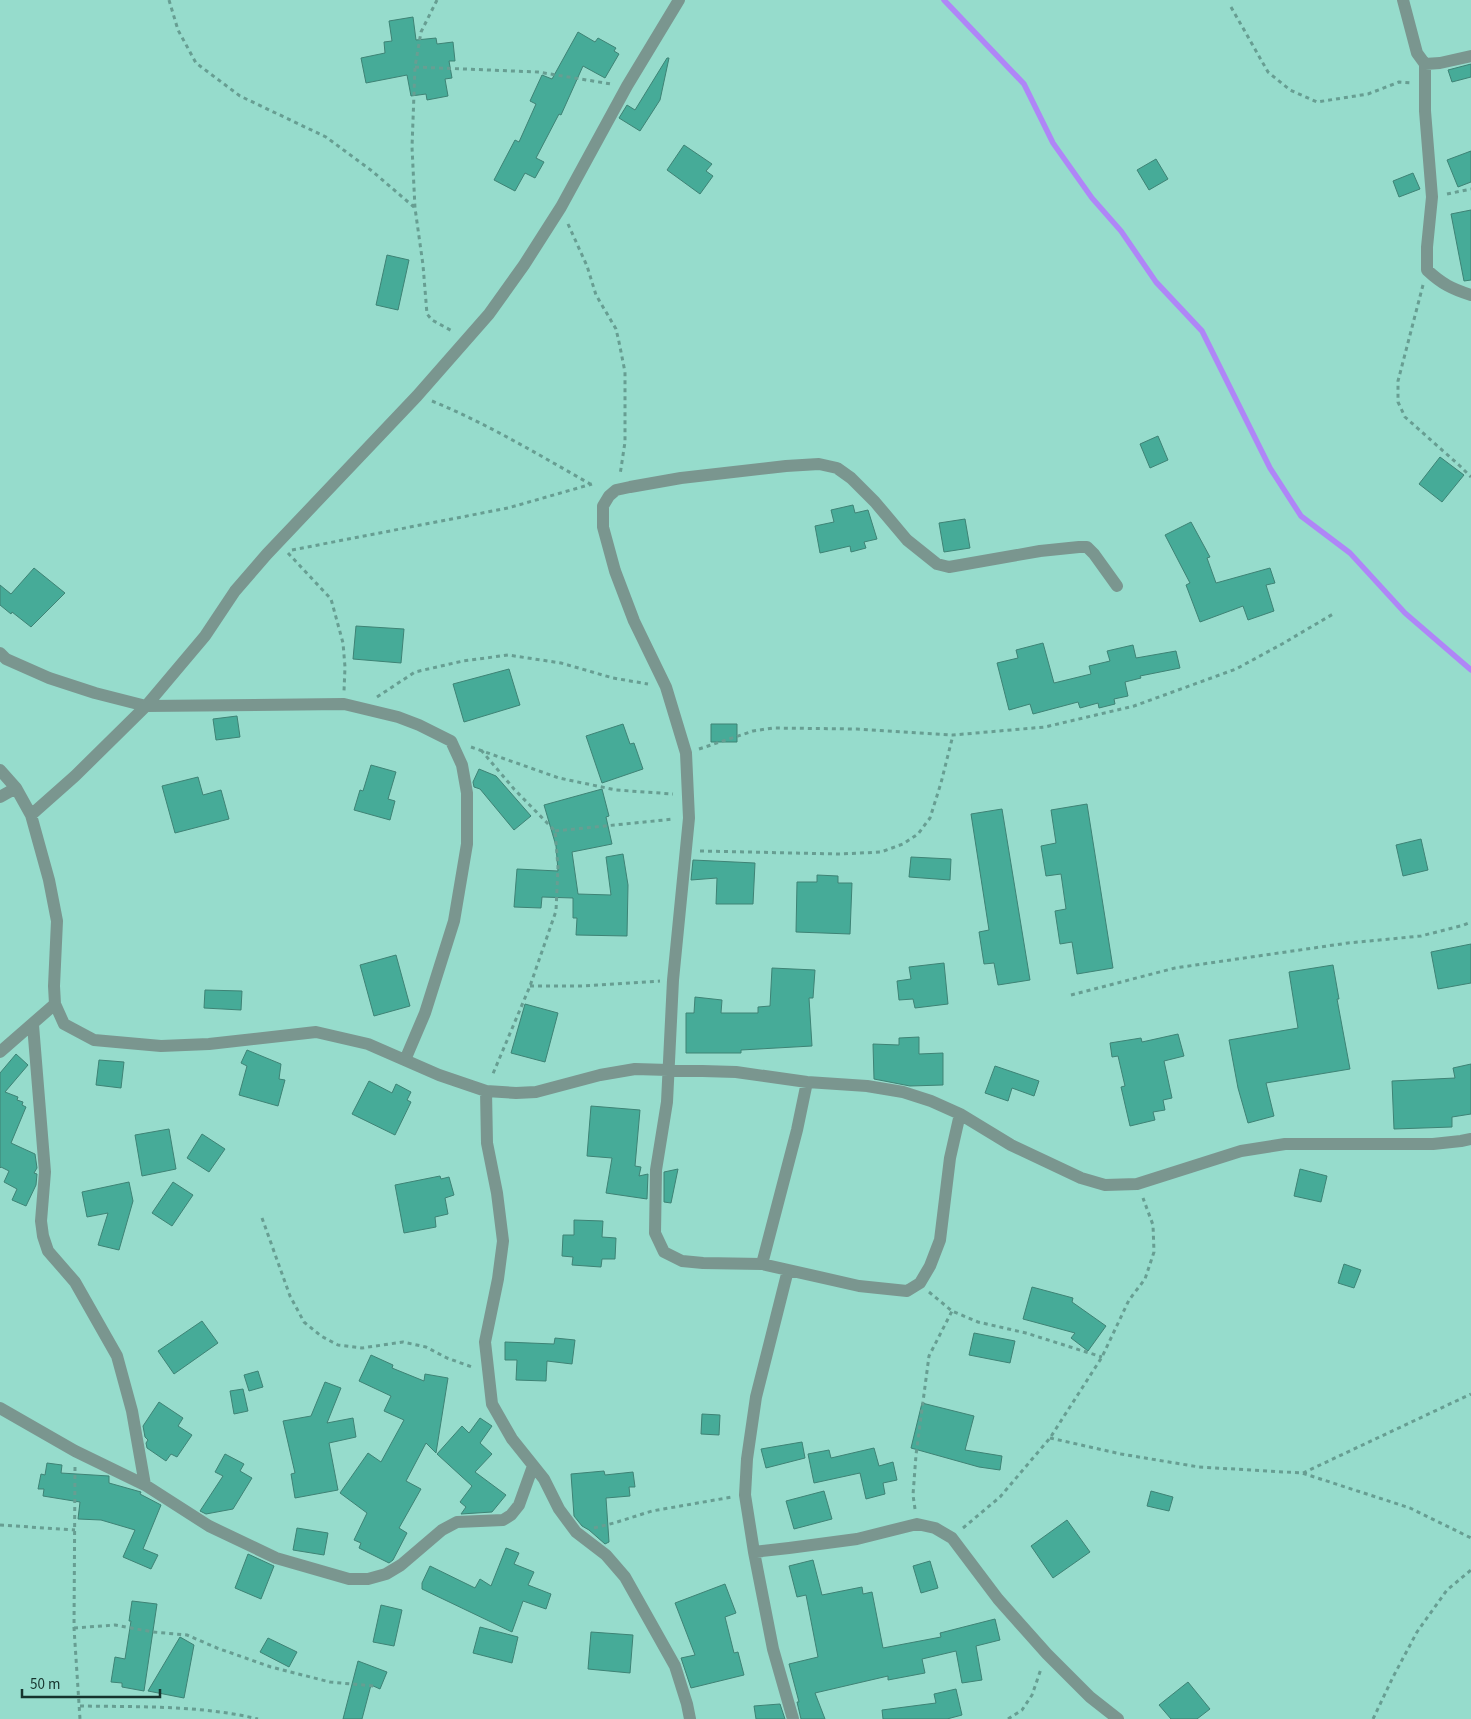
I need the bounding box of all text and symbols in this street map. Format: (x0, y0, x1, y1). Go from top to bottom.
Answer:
scale bar (22, 1666, 160, 1698)
text: 50 m (30, 1674, 60, 1695)

